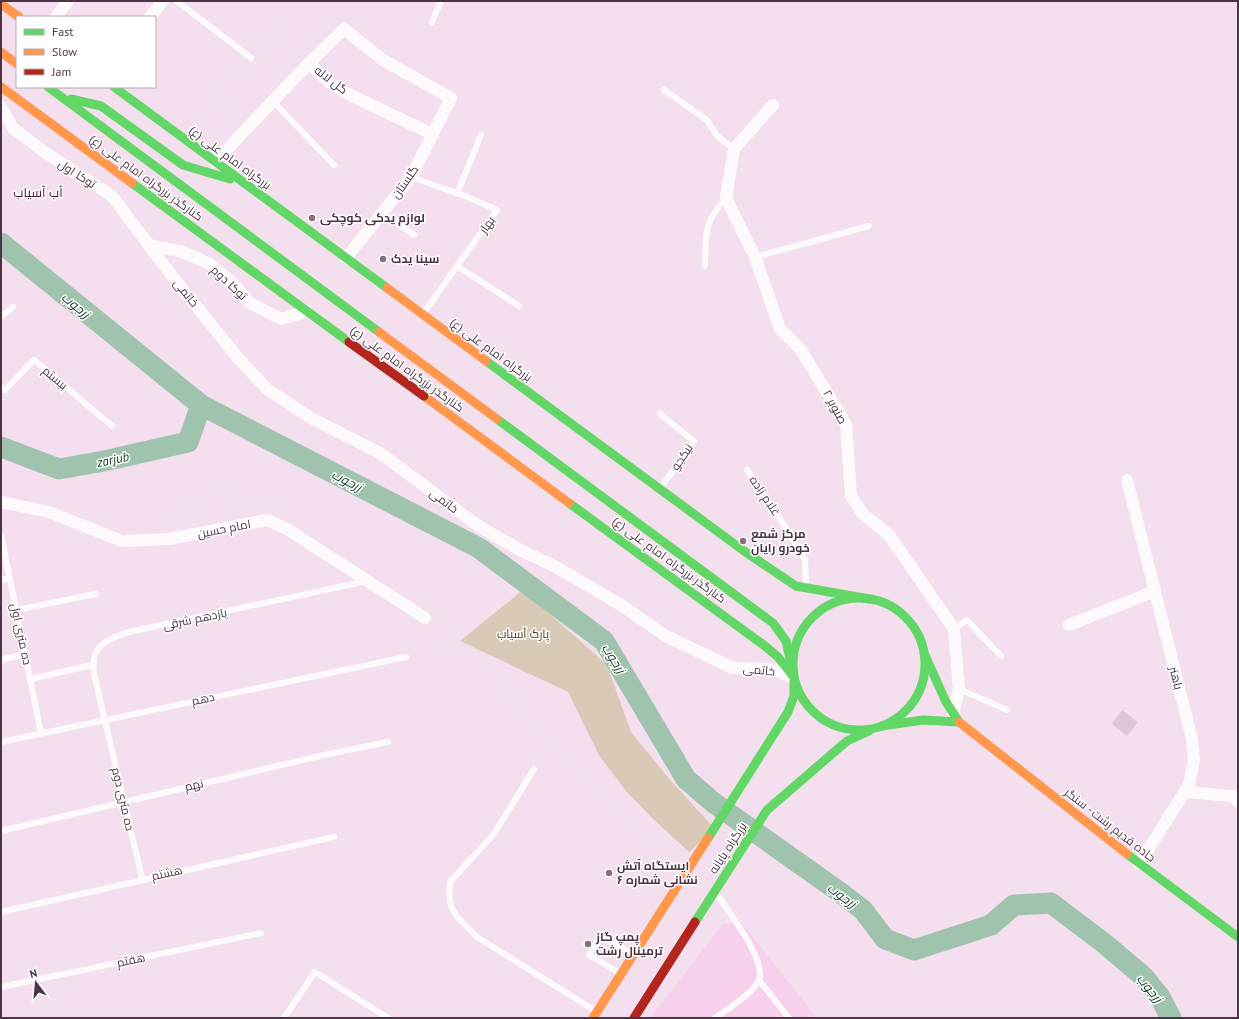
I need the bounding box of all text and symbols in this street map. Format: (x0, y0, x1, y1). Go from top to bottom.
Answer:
legend (16, 16, 156, 88)
text: Fast (52, 24, 73, 39)
text: Slow (52, 44, 77, 59)
street label: گل لاله (312, 62, 351, 97)
text: Jam (51, 64, 71, 79)
street label: بزرگراه امام علی (ع) (186, 123, 274, 193)
street label: کنارگذر بزرگراه امام علی (ع) (86, 131, 206, 225)
street label: توکا اول (56, 156, 100, 192)
street label: گلستان (388, 162, 421, 201)
district label: آب آسیاب (13, 184, 63, 201)
place label: لوازم یدکی کوچکی (320, 210, 425, 227)
marker: لوازم یدکی کوچکی (307, 213, 317, 223)
street label: بهار (475, 213, 498, 237)
place label: سینا یدک (391, 251, 440, 266)
marker: سینا یدک (378, 254, 388, 264)
street label: توکا دوم (207, 262, 251, 304)
street label: خاتمی (170, 275, 202, 310)
water label: زرجوب (58, 289, 95, 323)
street label: بزرگراه امام علی (ع) (447, 315, 535, 385)
street label: کنارگذر بزرگراه امام علی (ع) (347, 322, 467, 416)
street label: بیستم (39, 363, 71, 393)
street label: صنوبر ۲ (820, 387, 851, 426)
street label: نیکجو (667, 441, 696, 473)
water label: zarjub (94, 448, 131, 471)
water label: زرجوب (329, 466, 366, 496)
street label: غلام زاده (746, 473, 784, 519)
street label: خاتمی (427, 485, 462, 516)
street label: کنارگذر بزرگراه امام علی (ع) (609, 513, 729, 607)
street label: امام حسین (196, 516, 252, 542)
place label: مرکز شمع خودرو رایان (751, 526, 810, 556)
marker: مرکز شمع خودرو رایان (738, 536, 748, 546)
street label: ده متری اول (8, 602, 35, 666)
street label: یازدهم شرقی (161, 604, 229, 634)
park label: پارک آسیاب (497, 626, 550, 643)
water label: زرجوب (598, 640, 630, 678)
street label: خاتمی (742, 660, 776, 679)
street label: باهنر (1166, 664, 1187, 691)
street label: دهم (190, 689, 216, 709)
street label: ده متری دوم (108, 766, 138, 832)
street label: نهم (183, 775, 205, 795)
street label: جاده قدیم رشت - سنگر (1060, 784, 1159, 866)
street label: بزرگراه پایانه (705, 819, 752, 878)
place label: ایستگاه آتش نشانی شماره ۶ (617, 858, 698, 888)
street label: هشتم (150, 862, 184, 884)
marker: ایستگاه آتش نشانی شماره ۶ (604, 868, 614, 878)
water label: زرجوب (824, 879, 861, 913)
place label: پمپ گاز ترمینال رشت (595, 929, 663, 959)
marker: پمپ گاز ترمینال رشت (583, 939, 593, 949)
street label: هفتم (115, 949, 147, 971)
north arrow (16, 963, 56, 1003)
text: N (28, 966, 39, 981)
water label: زرجوب (1133, 971, 1167, 1007)

